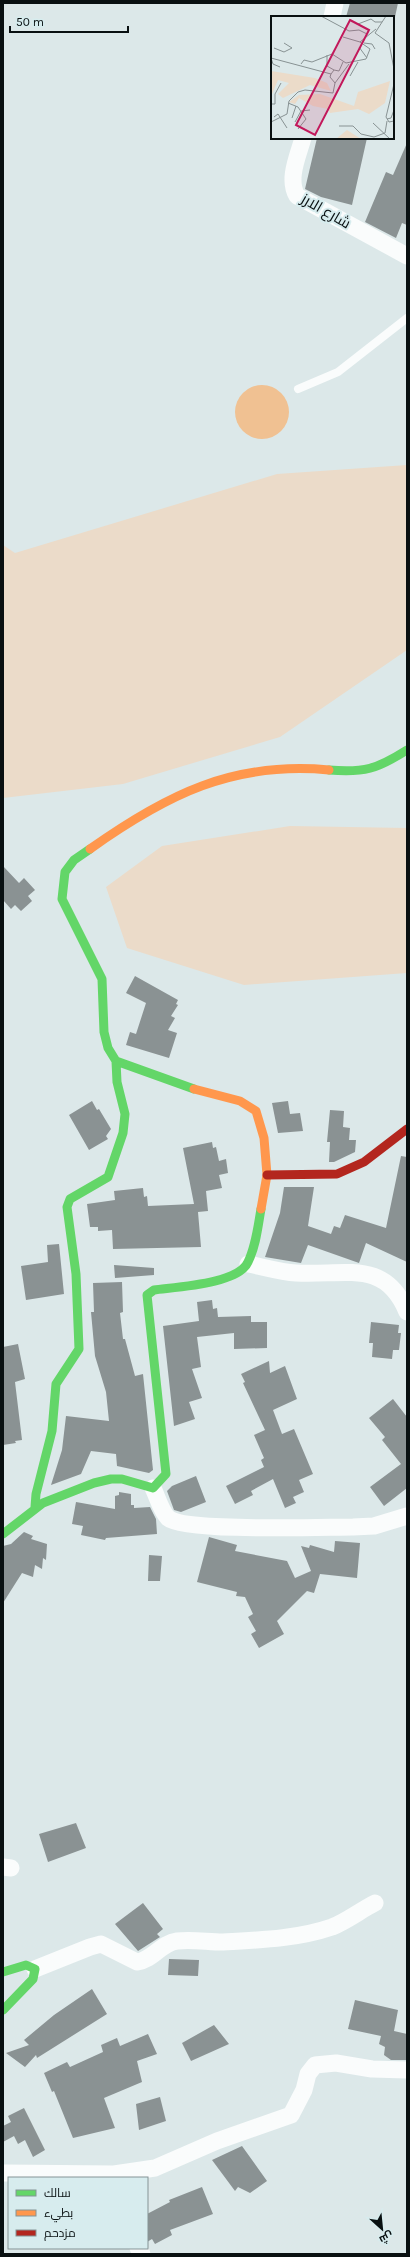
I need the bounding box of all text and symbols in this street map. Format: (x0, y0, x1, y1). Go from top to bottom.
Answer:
scale bar (10, 8, 128, 34)
text: 50 m (16, 15, 44, 29)
inset map (271, 16, 394, 139)
street label: شارع الارز (296, 189, 354, 234)
legend (8, 2177, 148, 2249)
text: سالك (44, 2186, 71, 2200)
text: بطيء (44, 2206, 73, 2223)
north arrow (362, 2209, 402, 2249)
text: مزدحم (44, 2226, 76, 2241)
text: ش (377, 2228, 396, 2246)

